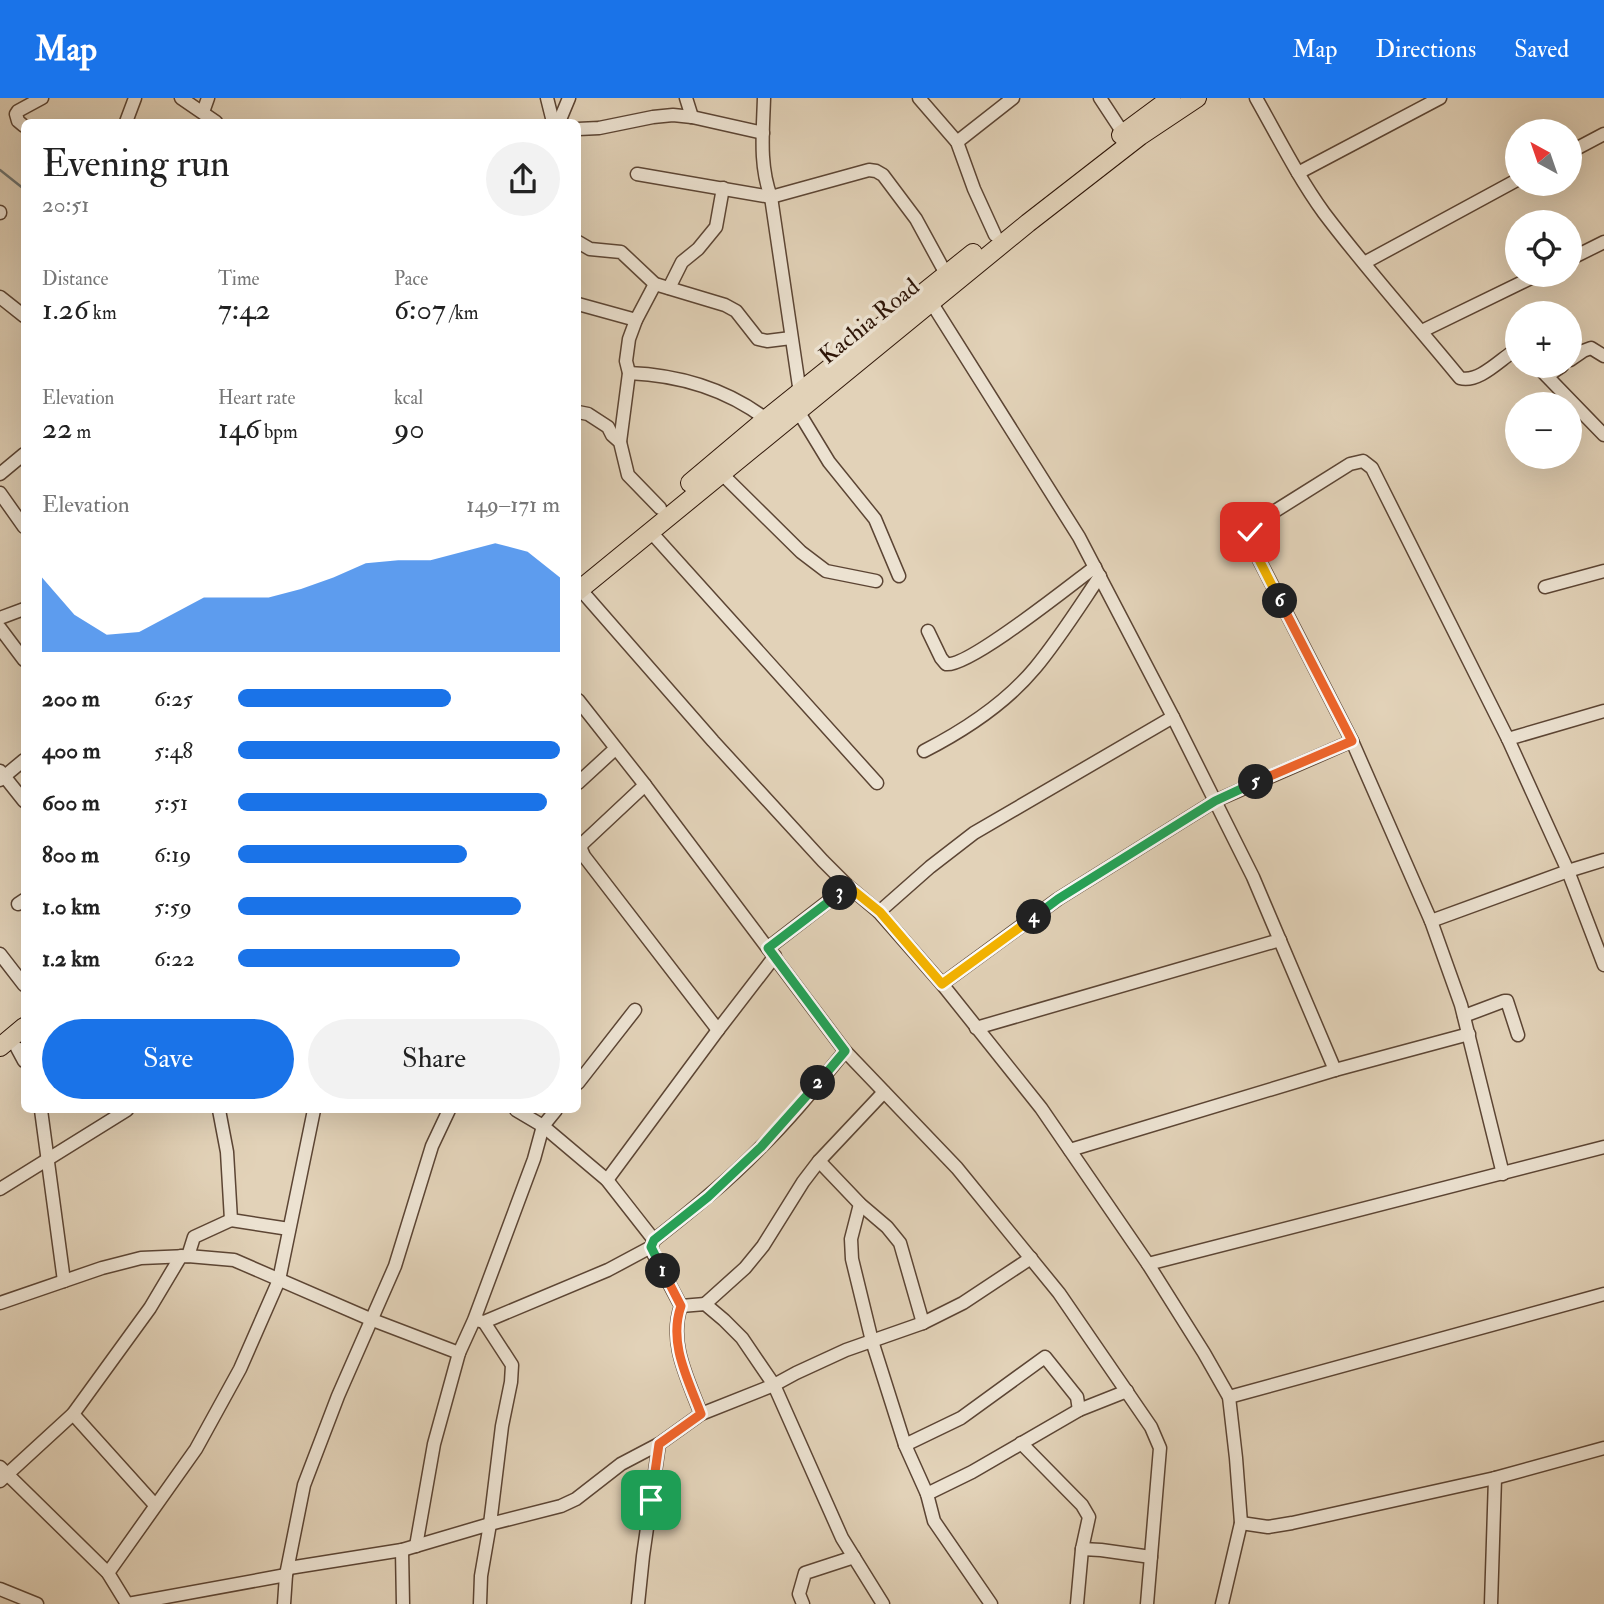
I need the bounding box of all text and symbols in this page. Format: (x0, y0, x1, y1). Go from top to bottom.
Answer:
text: Map (35, 29, 97, 70)
text: Map (1292, 34, 1337, 65)
text: Directions (1375, 34, 1476, 65)
text: Saved (1514, 34, 1569, 65)
north arrow (1505, 119, 1582, 196)
map controls (1505, 119, 1582, 469)
text: Evening run (42, 140, 230, 188)
button: share (486, 142, 560, 216)
text: 20:51 (42, 190, 89, 219)
button: locate (1505, 210, 1582, 287)
text: Distance (42, 267, 108, 291)
text: Time (218, 267, 260, 291)
text: Pace (394, 267, 428, 291)
street label: Kachia Road (813, 271, 926, 371)
text: 1.26 (42, 291, 89, 328)
text: 7:42 (218, 291, 271, 328)
text: 6:07 (394, 291, 446, 328)
text: km (89, 301, 117, 325)
text: /km (446, 301, 478, 325)
button: + (1505, 301, 1582, 378)
text: Elevation (42, 386, 114, 410)
text: Heart rate (218, 386, 295, 410)
text: kcal (394, 386, 423, 410)
button: − (1505, 392, 1582, 469)
text: 22 (42, 410, 72, 447)
text: 146 (218, 410, 260, 447)
text: 90 (394, 410, 425, 447)
text: m (72, 420, 91, 444)
text: bpm (260, 420, 298, 444)
text: Elevation (42, 490, 130, 519)
text: 149–171 m (466, 490, 560, 519)
pin (1220, 502, 1280, 562)
icon: check (1231, 513, 1269, 551)
pin: 6 (1262, 584, 1298, 618)
text: 6 (1275, 588, 1284, 612)
text: 200 m (42, 684, 100, 713)
text: 6:25 (154, 684, 193, 713)
text: 400 m (42, 736, 101, 765)
text: 5:48 (154, 736, 193, 765)
pin: 5 (1238, 764, 1274, 800)
text: 5 (1251, 769, 1260, 793)
text: 600 m (42, 788, 100, 817)
text: 5:51 (154, 788, 188, 817)
text: 800 m (42, 840, 99, 869)
text: 6:19 (154, 840, 191, 869)
pin: 3 (822, 876, 858, 910)
text: 3 (836, 880, 843, 904)
text: 1.0 km (42, 892, 100, 921)
text: 5:59 (154, 892, 192, 921)
pin: 4 (1016, 900, 1052, 934)
text: 4 (1028, 904, 1039, 928)
text: 1.2 km (42, 944, 100, 973)
text: 6:22 (154, 944, 195, 973)
button: Save (42, 1019, 294, 1099)
button: Share (308, 1019, 560, 1099)
pin: 2 (800, 1066, 836, 1100)
text: 2 (813, 1070, 822, 1094)
pin: 1 (646, 1254, 680, 1288)
text: 1 (659, 1258, 666, 1282)
pin (621, 1470, 681, 1530)
icon: arrive (632, 1481, 670, 1519)

